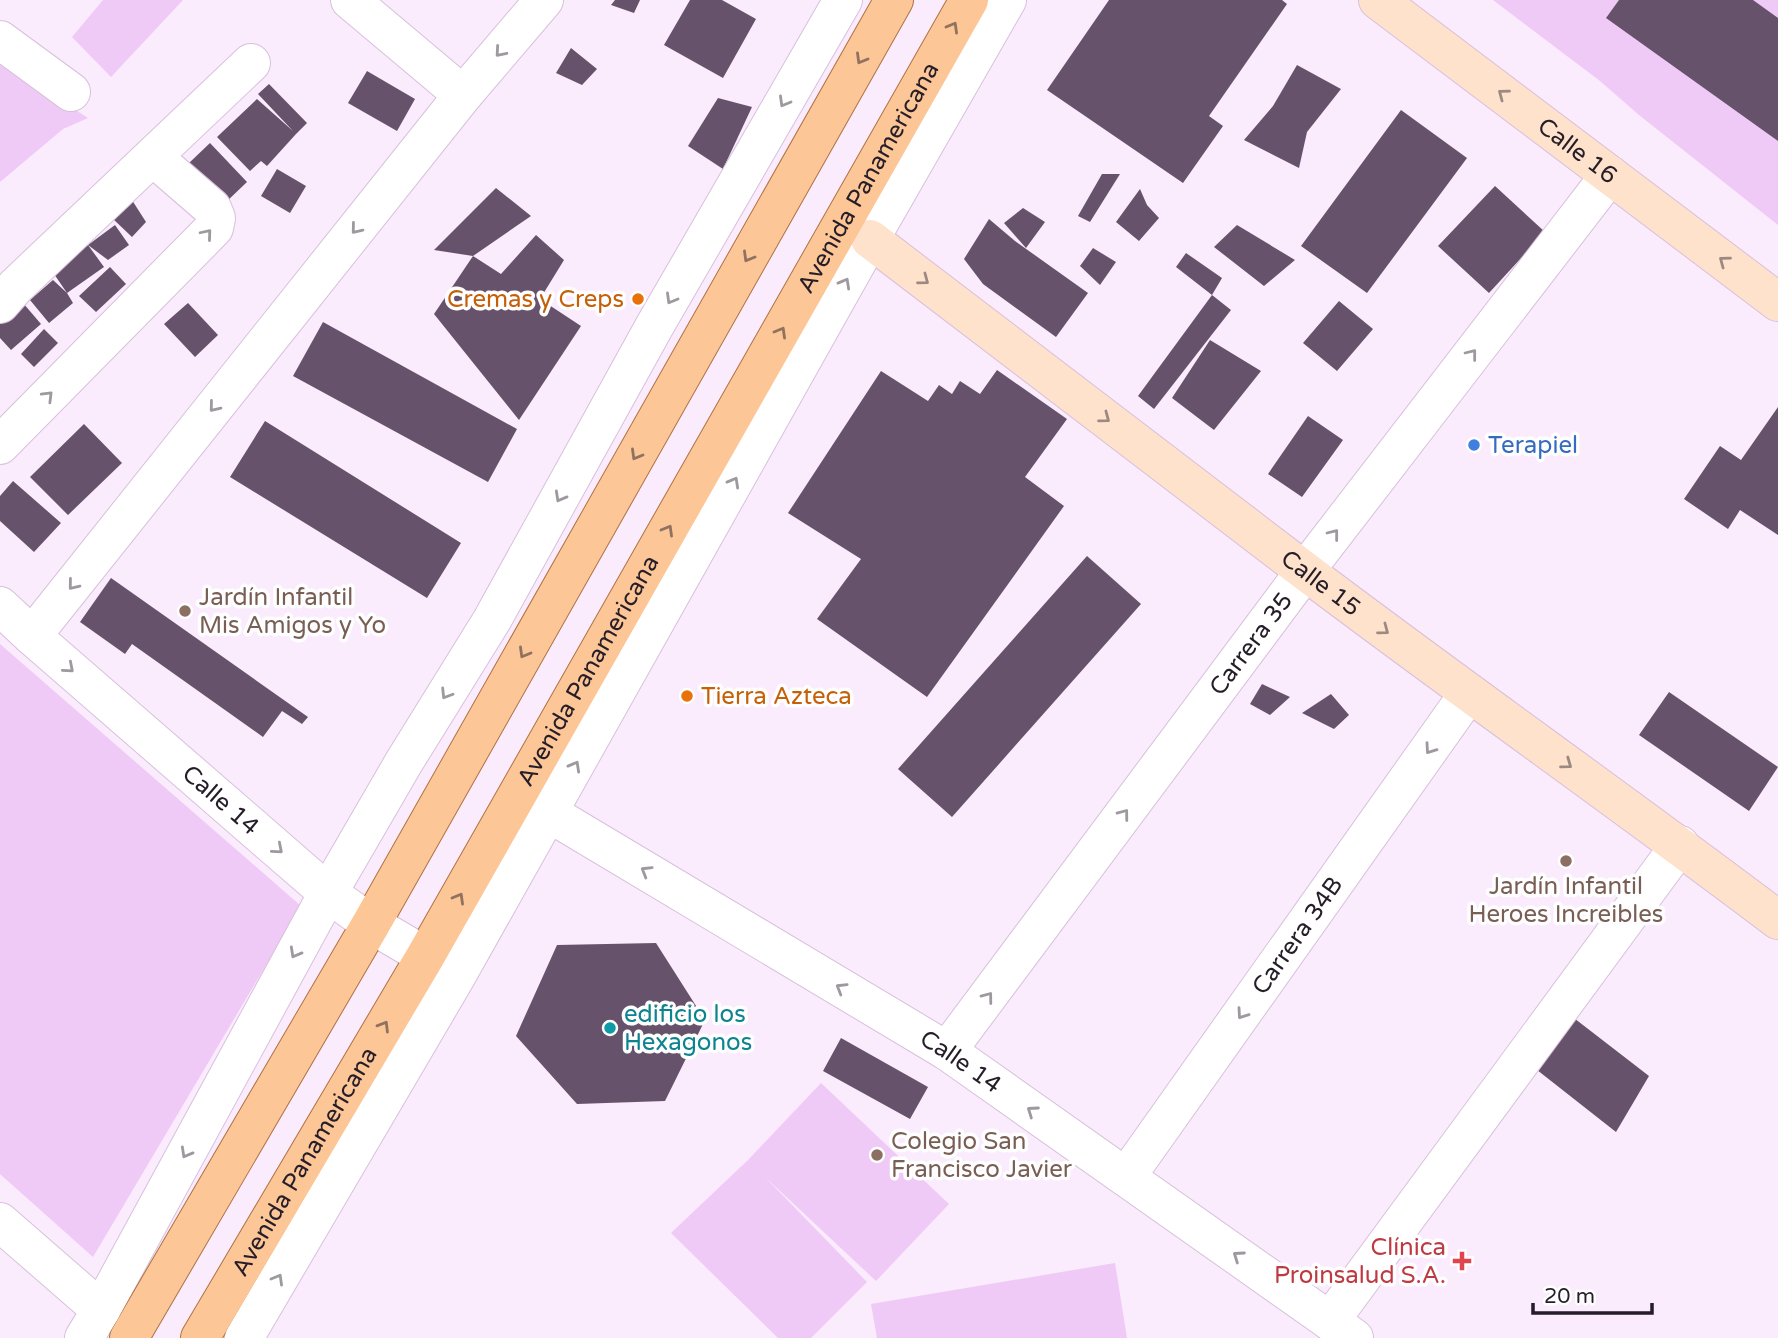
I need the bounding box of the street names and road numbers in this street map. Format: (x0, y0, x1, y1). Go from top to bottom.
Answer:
street label: Avenida Panamericana (791, 57, 946, 299)
street label: Calle 16 (1532, 112, 1623, 190)
street label: Calle 15 (1275, 544, 1366, 623)
street label: Avenida Panamericana (511, 550, 665, 791)
street label: Carrera 35 (1203, 587, 1299, 701)
street label: Calle 14 (176, 759, 265, 842)
street label: Carrera 34B (1246, 871, 1349, 1000)
street label: Calle 14 (915, 1024, 1007, 1100)
street label: Avenida Panamericana (226, 1042, 384, 1282)

